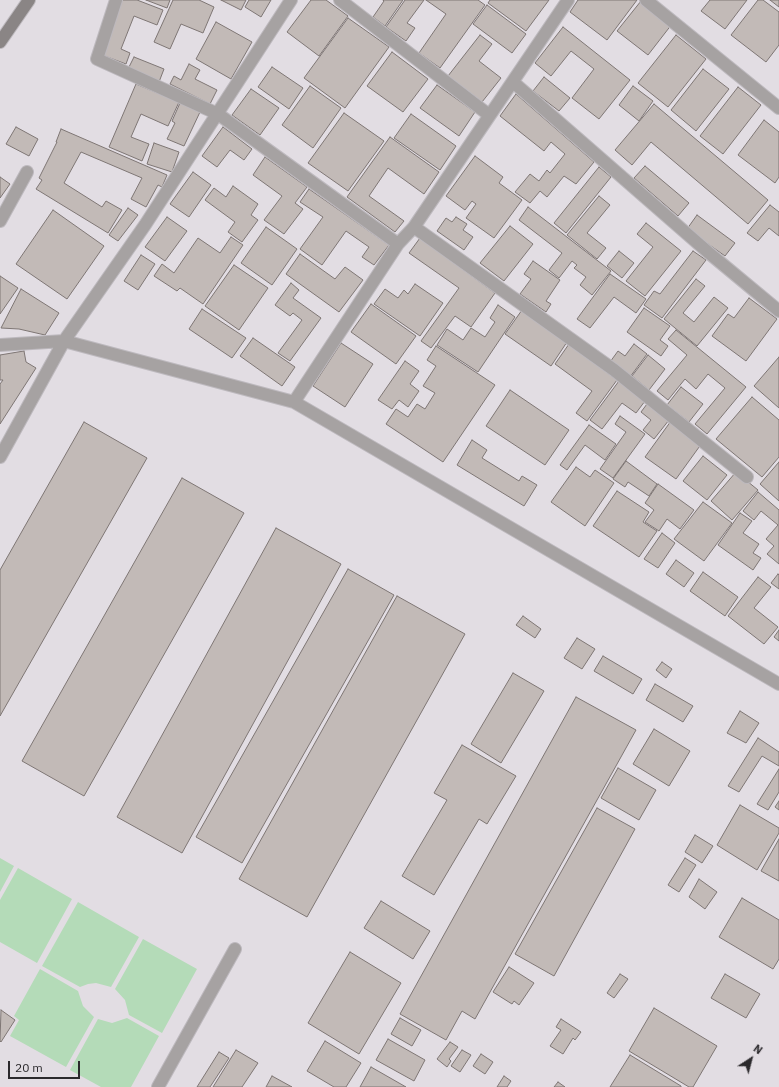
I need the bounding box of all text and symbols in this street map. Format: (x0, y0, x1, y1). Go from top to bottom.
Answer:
north arrow (731, 1039, 771, 1079)
text: N (751, 1041, 765, 1057)
scale bar (10, 1053, 82, 1079)
text: 20 m (15, 1060, 43, 1075)

